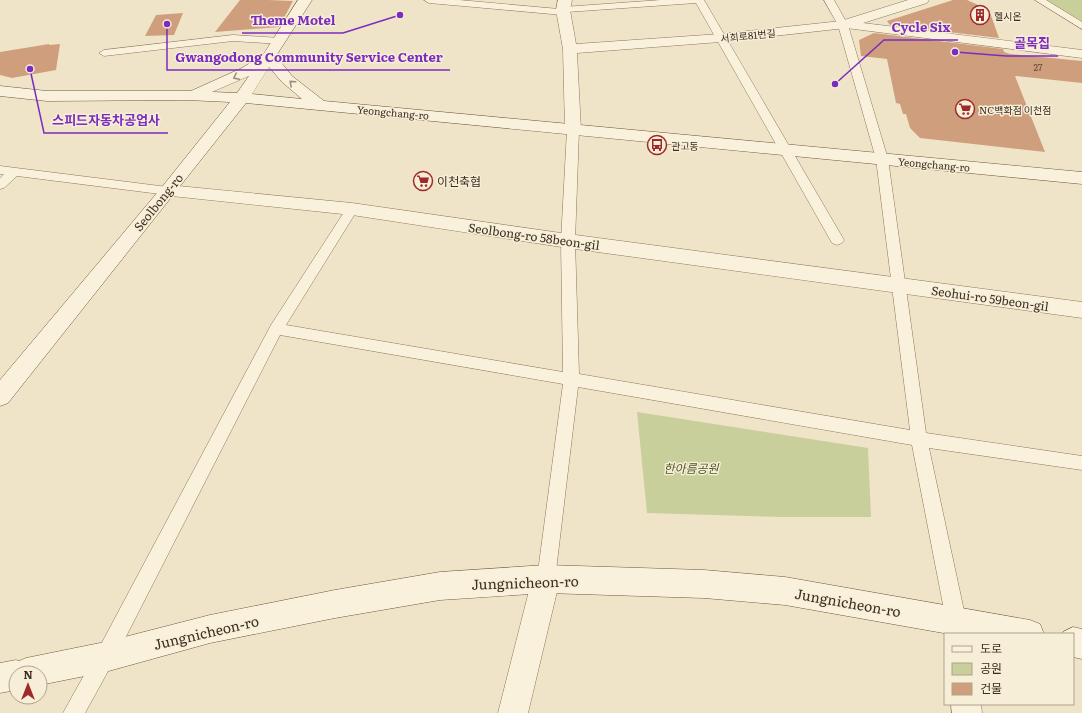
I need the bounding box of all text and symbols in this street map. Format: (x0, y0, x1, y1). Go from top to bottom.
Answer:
building icon: 헬시온 (969, 4, 991, 26)
callout: Theme Motel (242, 8, 343, 33)
place label: 헬시온 (994, 8, 1022, 23)
text: Theme Motel (251, 10, 336, 29)
callout: Cycle Six (884, 15, 958, 40)
text: Cycle Six (892, 17, 951, 36)
street label: 서희로81번길 (720, 25, 776, 45)
callout: 골목집 (1006, 31, 1058, 56)
text: 골목집 (1014, 33, 1050, 52)
callout: Gwangodong Community Service Center (167, 45, 450, 70)
text: Gwangodong Community Service Center (175, 47, 443, 66)
house number: 27 (1033, 60, 1043, 74)
one-way arrow (232, 72, 240, 80)
one-way arrow (289, 81, 297, 88)
supermarket icon: NC백화점 이천점 (954, 98, 976, 120)
street label: Yeongchang-ro (356, 101, 430, 123)
place label: NC백화점 이천점 (979, 102, 1051, 117)
callout: 스피드자동차공업사 (44, 108, 168, 133)
text: 스피드자동차공업사 (52, 110, 160, 129)
bus stop icon: 관고동 (646, 134, 668, 156)
place label: 관고동 (671, 138, 699, 153)
street label: Yeongchang-ro (897, 153, 971, 175)
street label: Seolbong-ro (129, 169, 187, 235)
supermarket icon: 이천축협 (412, 170, 434, 192)
place label: 이천축협 (437, 172, 481, 190)
street label: Seolbong-ro 58beon-gil (467, 218, 601, 254)
street label: Seohui-ro 59beon-gil (930, 281, 1050, 315)
park label: 한아름공원 (663, 459, 720, 477)
street label: Jungnicheon-ro (471, 570, 579, 594)
street label: Jungnicheon-ro (793, 583, 903, 621)
street label: Jungnicheon-ro (151, 610, 261, 654)
legend (944, 633, 1074, 705)
text: 도로 (980, 639, 1002, 657)
text: 공원 (980, 659, 1002, 677)
north arrow (8, 665, 48, 705)
text: N (23, 666, 33, 682)
text: 건물 (980, 679, 1002, 697)

